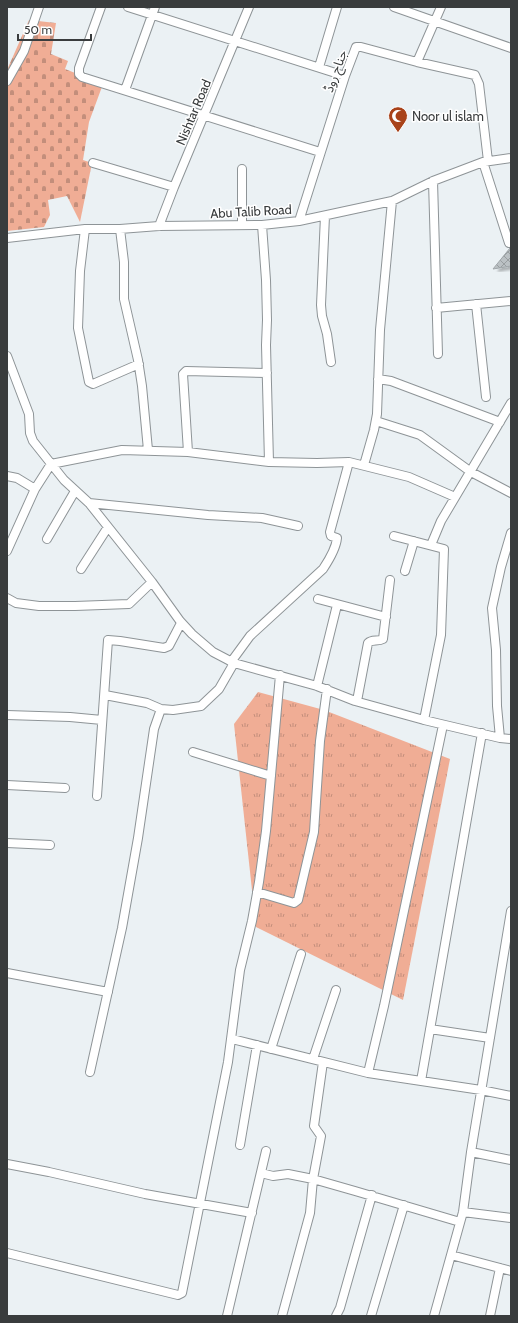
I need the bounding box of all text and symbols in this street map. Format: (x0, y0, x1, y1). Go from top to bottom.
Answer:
scale bar (18, 16, 91, 42)
text: 50 m (24, 22, 52, 37)
street label: جناح روڈ (320, 47, 353, 95)
street label: Nishtar Road (172, 77, 214, 147)
mosque icon: Noor ul islam (387, 105, 409, 133)
place label: Noor ul islam (412, 108, 484, 124)
street label: Abu Talib Road (210, 201, 292, 221)

